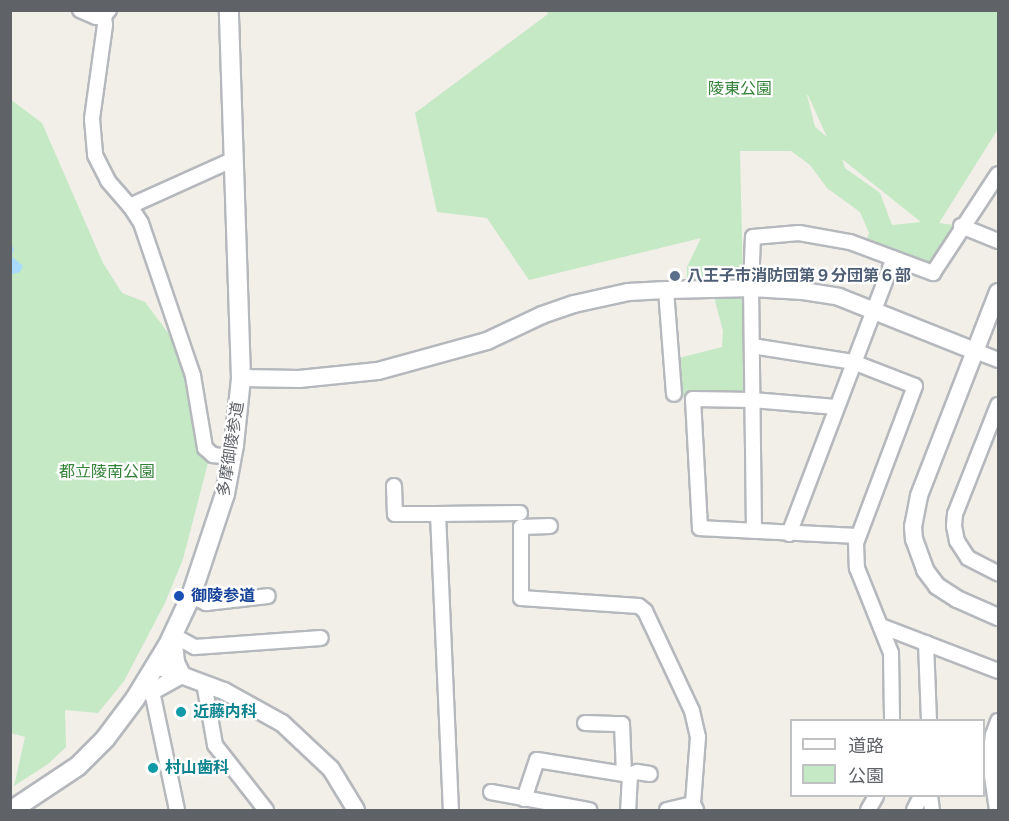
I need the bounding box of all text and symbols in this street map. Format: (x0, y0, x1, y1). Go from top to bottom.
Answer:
park label: 陵東公園 (708, 79, 772, 99)
place label: 八王子市消防団第９分団第６部 (687, 266, 911, 286)
marker: 八王子市消防団第９分団第６部 (668, 269, 682, 283)
street label: 多摩御陵参道 (214, 400, 248, 498)
park label: 都立陵南公園 (59, 462, 155, 482)
place label: 御陵参道 (191, 586, 255, 606)
marker: 御陵参道 (172, 589, 186, 603)
place label: 近藤内科 (193, 702, 257, 722)
marker: 近藤内科 (174, 705, 188, 719)
legend (790, 719, 985, 797)
text: 道路 (848, 735, 884, 757)
place label: 村山歯科 (165, 758, 229, 778)
marker: 村山歯科 (146, 761, 160, 775)
text: 公園 (848, 765, 884, 787)

